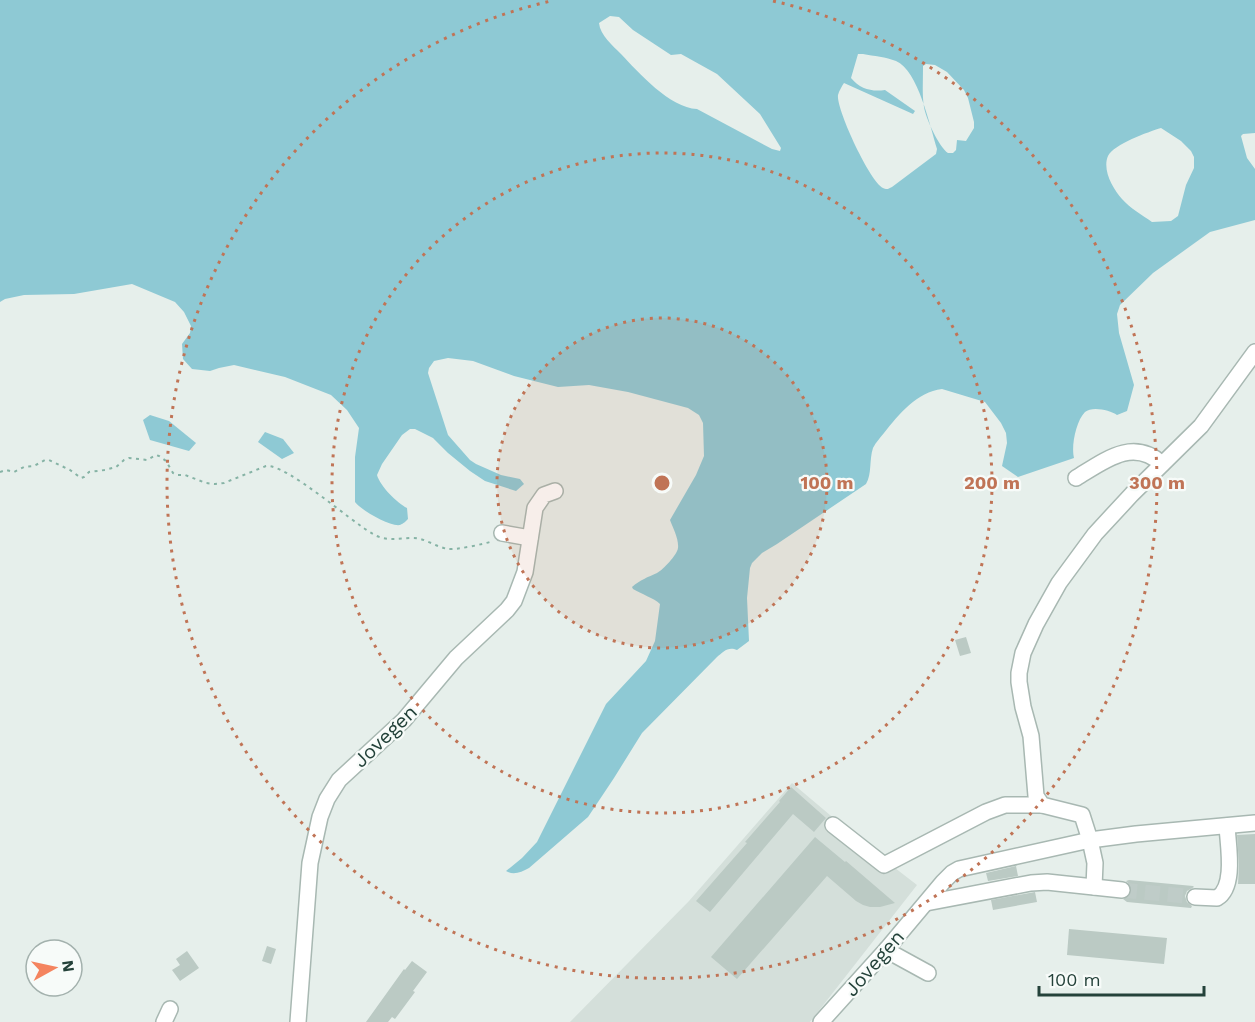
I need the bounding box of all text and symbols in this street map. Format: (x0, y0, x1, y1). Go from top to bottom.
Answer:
text: 100 m (800, 472, 854, 493)
text: 200 m (964, 472, 1020, 493)
text: 300 m (1129, 472, 1185, 493)
centre of rings (652, 473, 672, 493)
street label: Jovegen (348, 700, 422, 772)
street label: Jovegen (839, 925, 909, 1001)
north arrow (24, 938, 84, 998)
text: N (58, 959, 79, 973)
scale bar (1039, 959, 1204, 997)
text: 100 m (1048, 969, 1101, 990)

